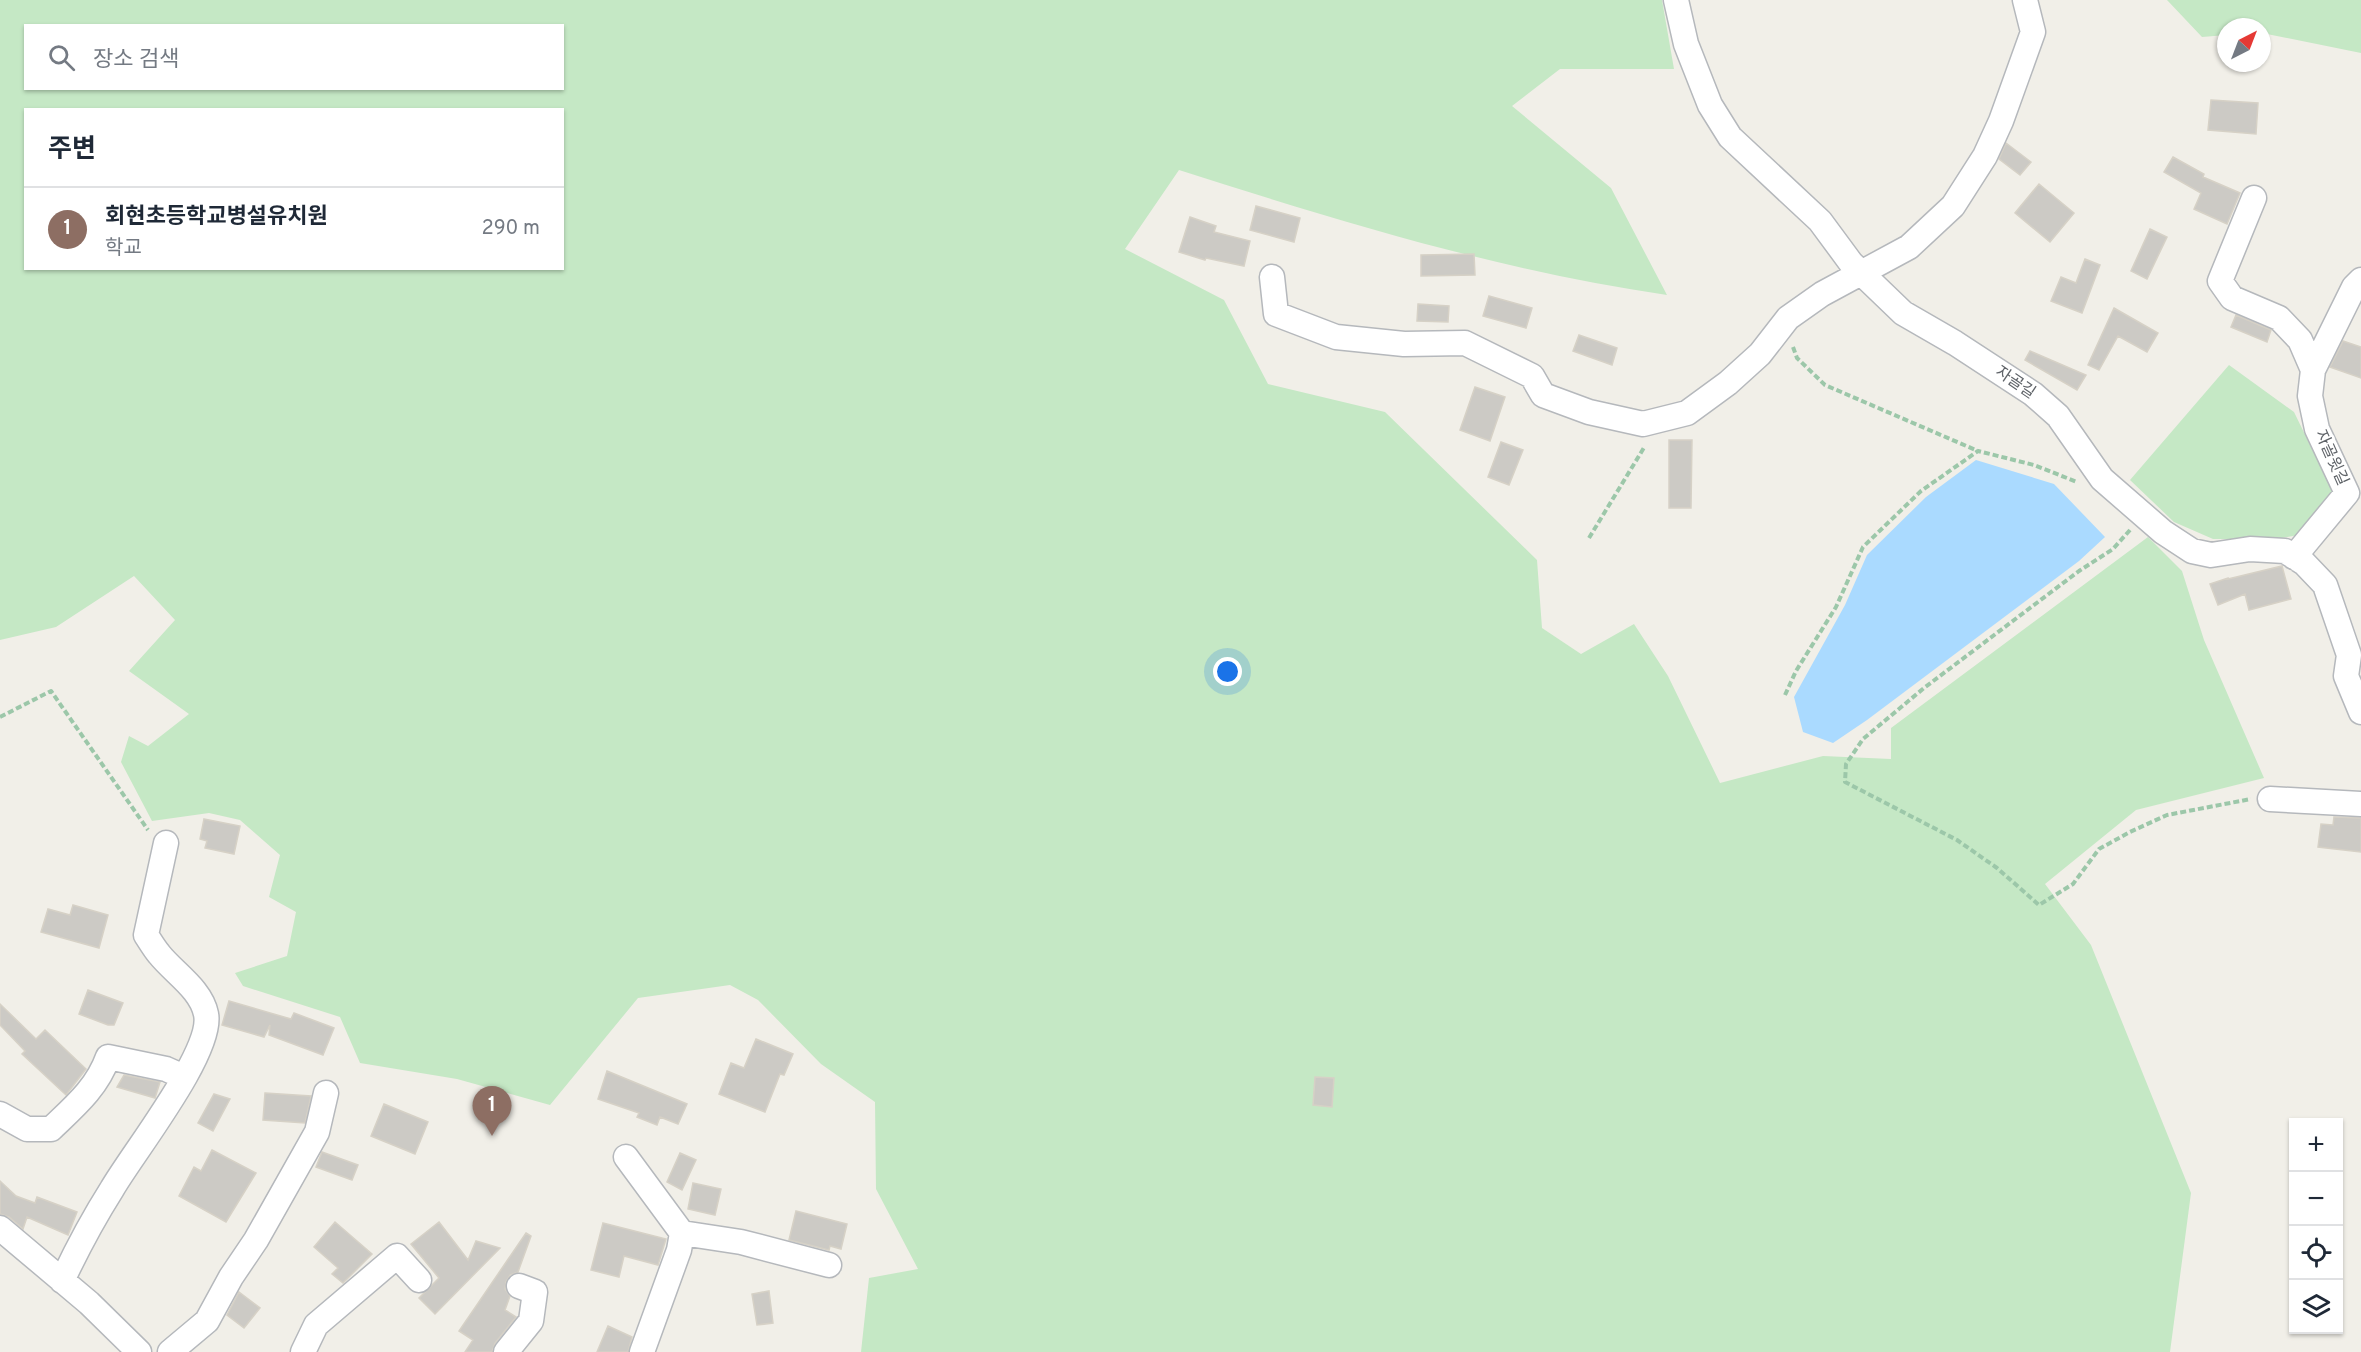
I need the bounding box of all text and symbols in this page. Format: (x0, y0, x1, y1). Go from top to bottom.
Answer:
north arrow (2217, 18, 2271, 72)
search box (24, 24, 564, 90)
icon: search (45, 41, 78, 74)
text: 장소 검색 (93, 47, 179, 74)
text: 주변 (48, 134, 96, 167)
text: 회현초등학교병설유치원 (105, 204, 328, 231)
text: 1 (64, 216, 72, 242)
text: 290 m (482, 216, 540, 242)
text: 학교 (105, 236, 142, 262)
street label: 자골길 (1991, 362, 2039, 404)
street label: 자골윗길 (2310, 427, 2352, 489)
your location (1213, 657, 1242, 686)
pin: 1 (472, 1086, 512, 1136)
map controls (2289, 1118, 2343, 1334)
button: + (2289, 1118, 2343, 1172)
button: − (2289, 1172, 2343, 1226)
button: locate (2289, 1226, 2343, 1280)
button: layers (2289, 1280, 2343, 1334)

